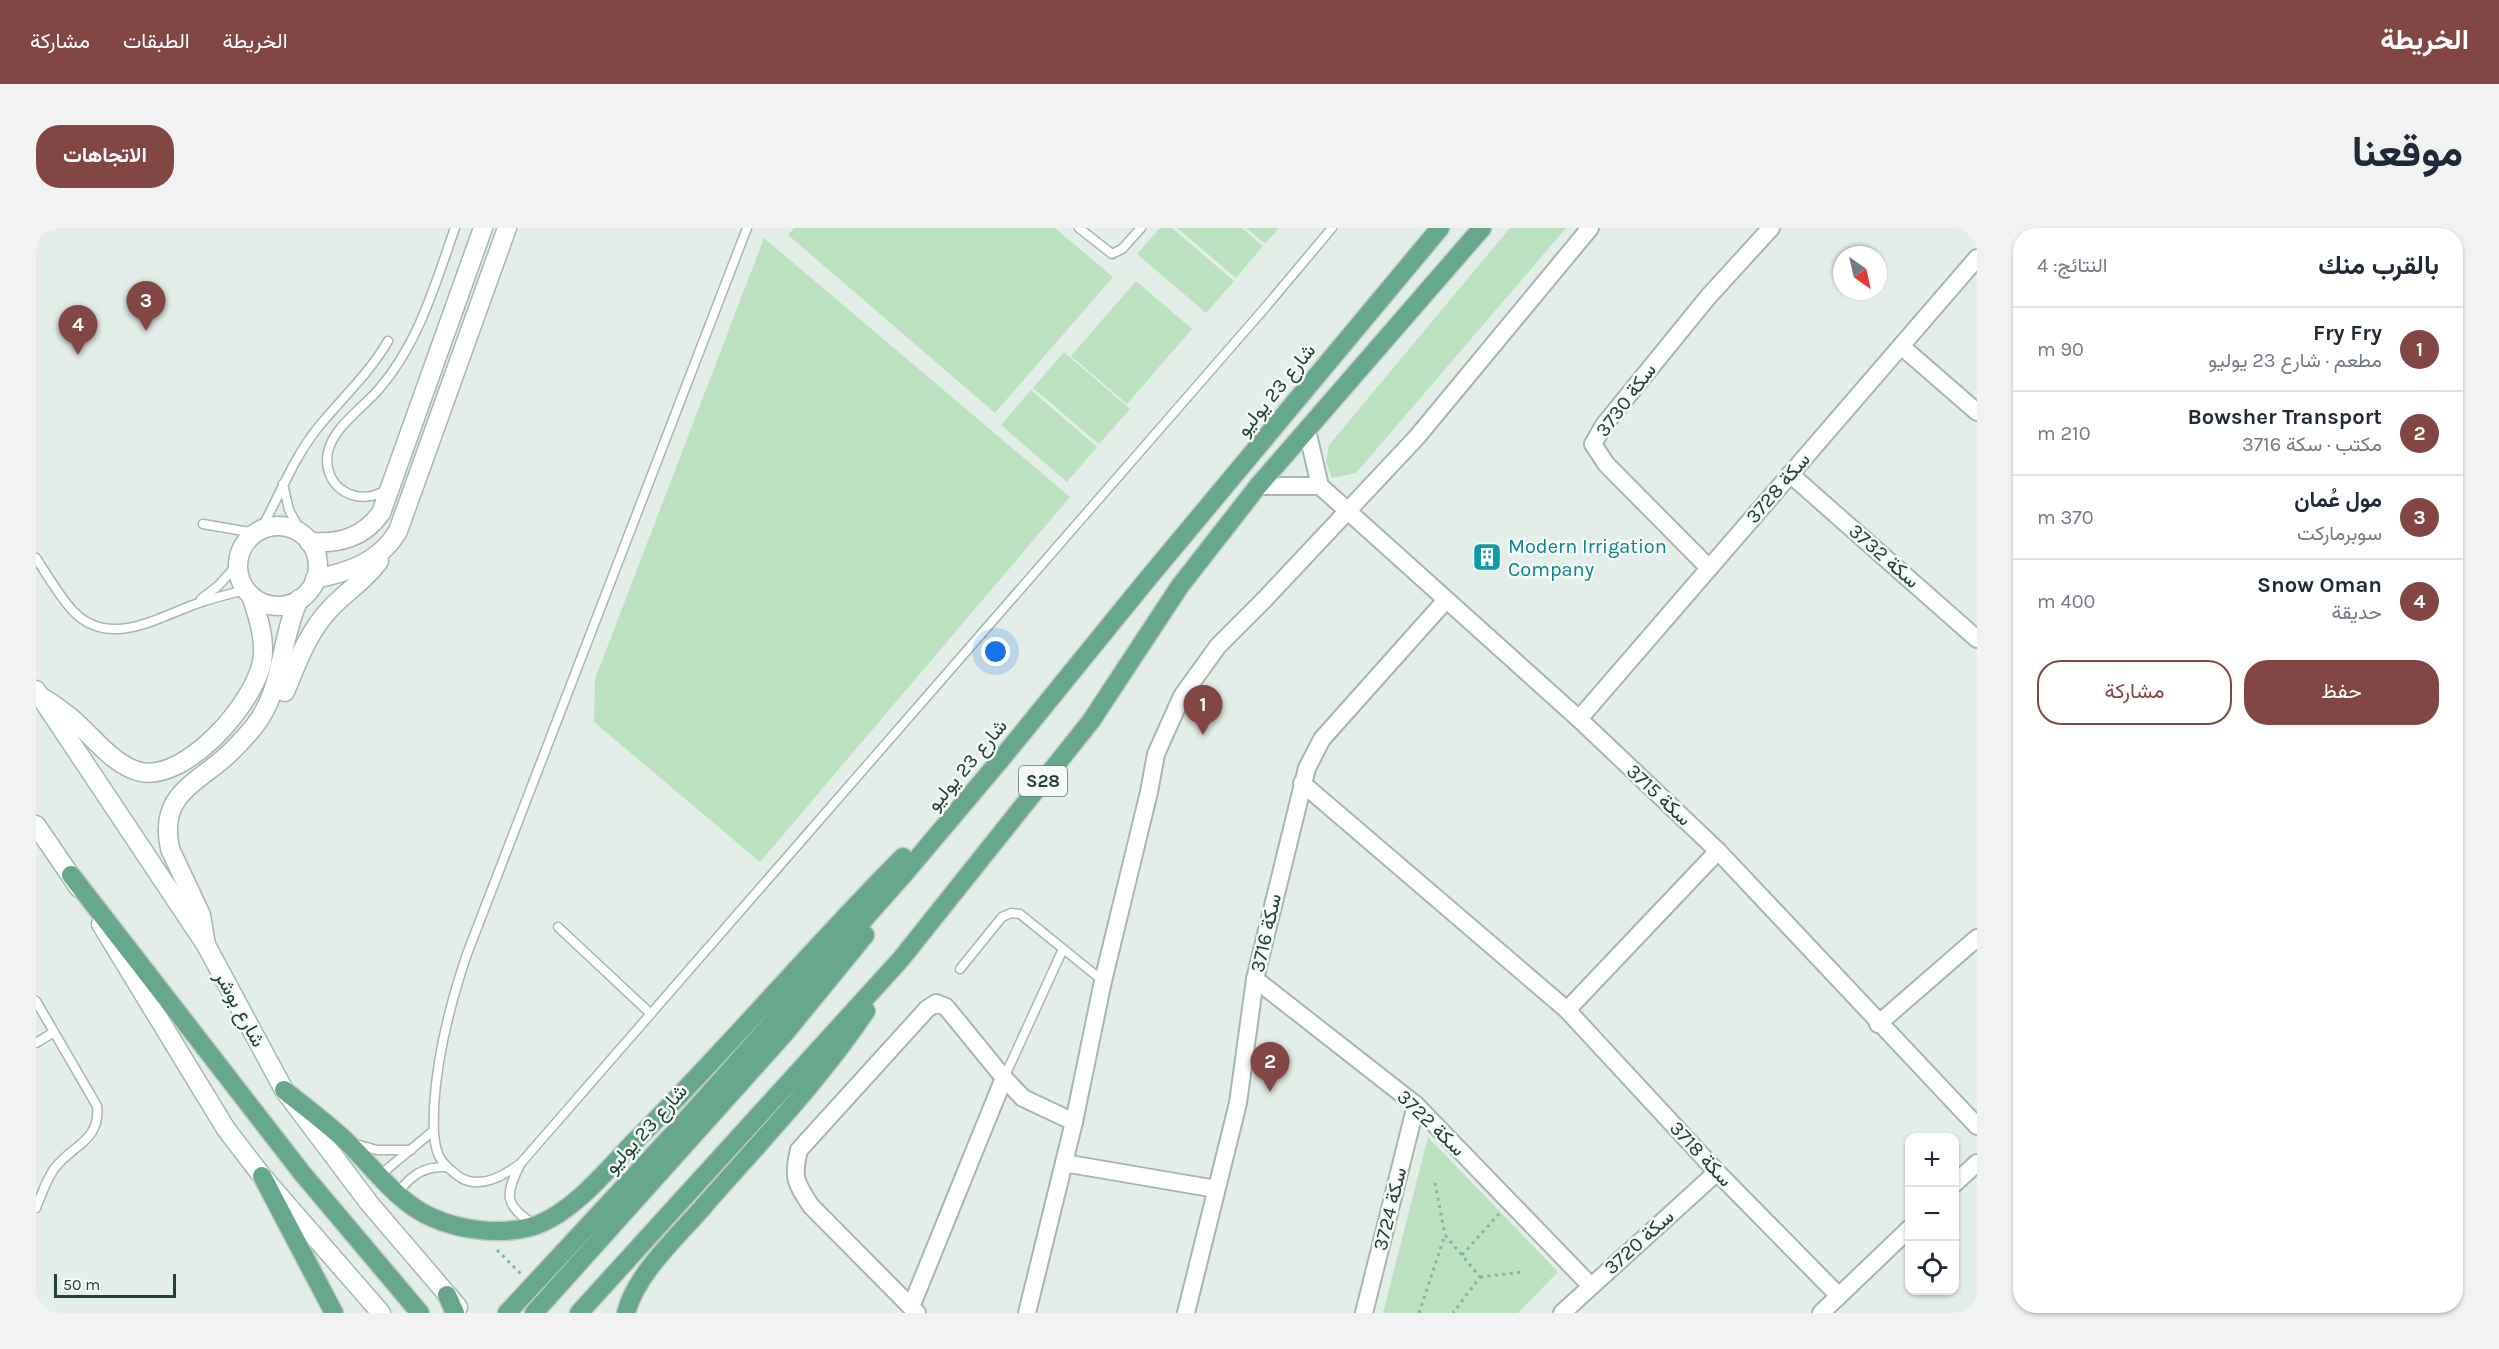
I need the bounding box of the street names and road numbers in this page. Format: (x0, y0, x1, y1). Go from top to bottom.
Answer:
street label: شارع 23 يوليو (1232, 339, 1322, 442)
street label: سكة 3730 (1591, 359, 1661, 441)
street label: سكة 3728 (1741, 448, 1815, 528)
street label: سكة 3732 (1844, 519, 1924, 593)
street label: شارع 23 يوليو (922, 715, 1013, 817)
street label: سكة 3715 (1622, 759, 1696, 831)
road number: S28 (1019, 766, 1067, 796)
street label: سكة 3716 (1246, 891, 1286, 975)
street label: شارع بوشر (208, 966, 270, 1052)
street label: شارع 23 يوليو (600, 1080, 694, 1180)
street label: سكة 3722 (1392, 1085, 1470, 1161)
street label: سكة 3718 (1665, 1116, 1737, 1192)
street label: سكة 3724 (1369, 1165, 1411, 1253)
street label: سكة 3720 (1599, 1205, 1679, 1279)

